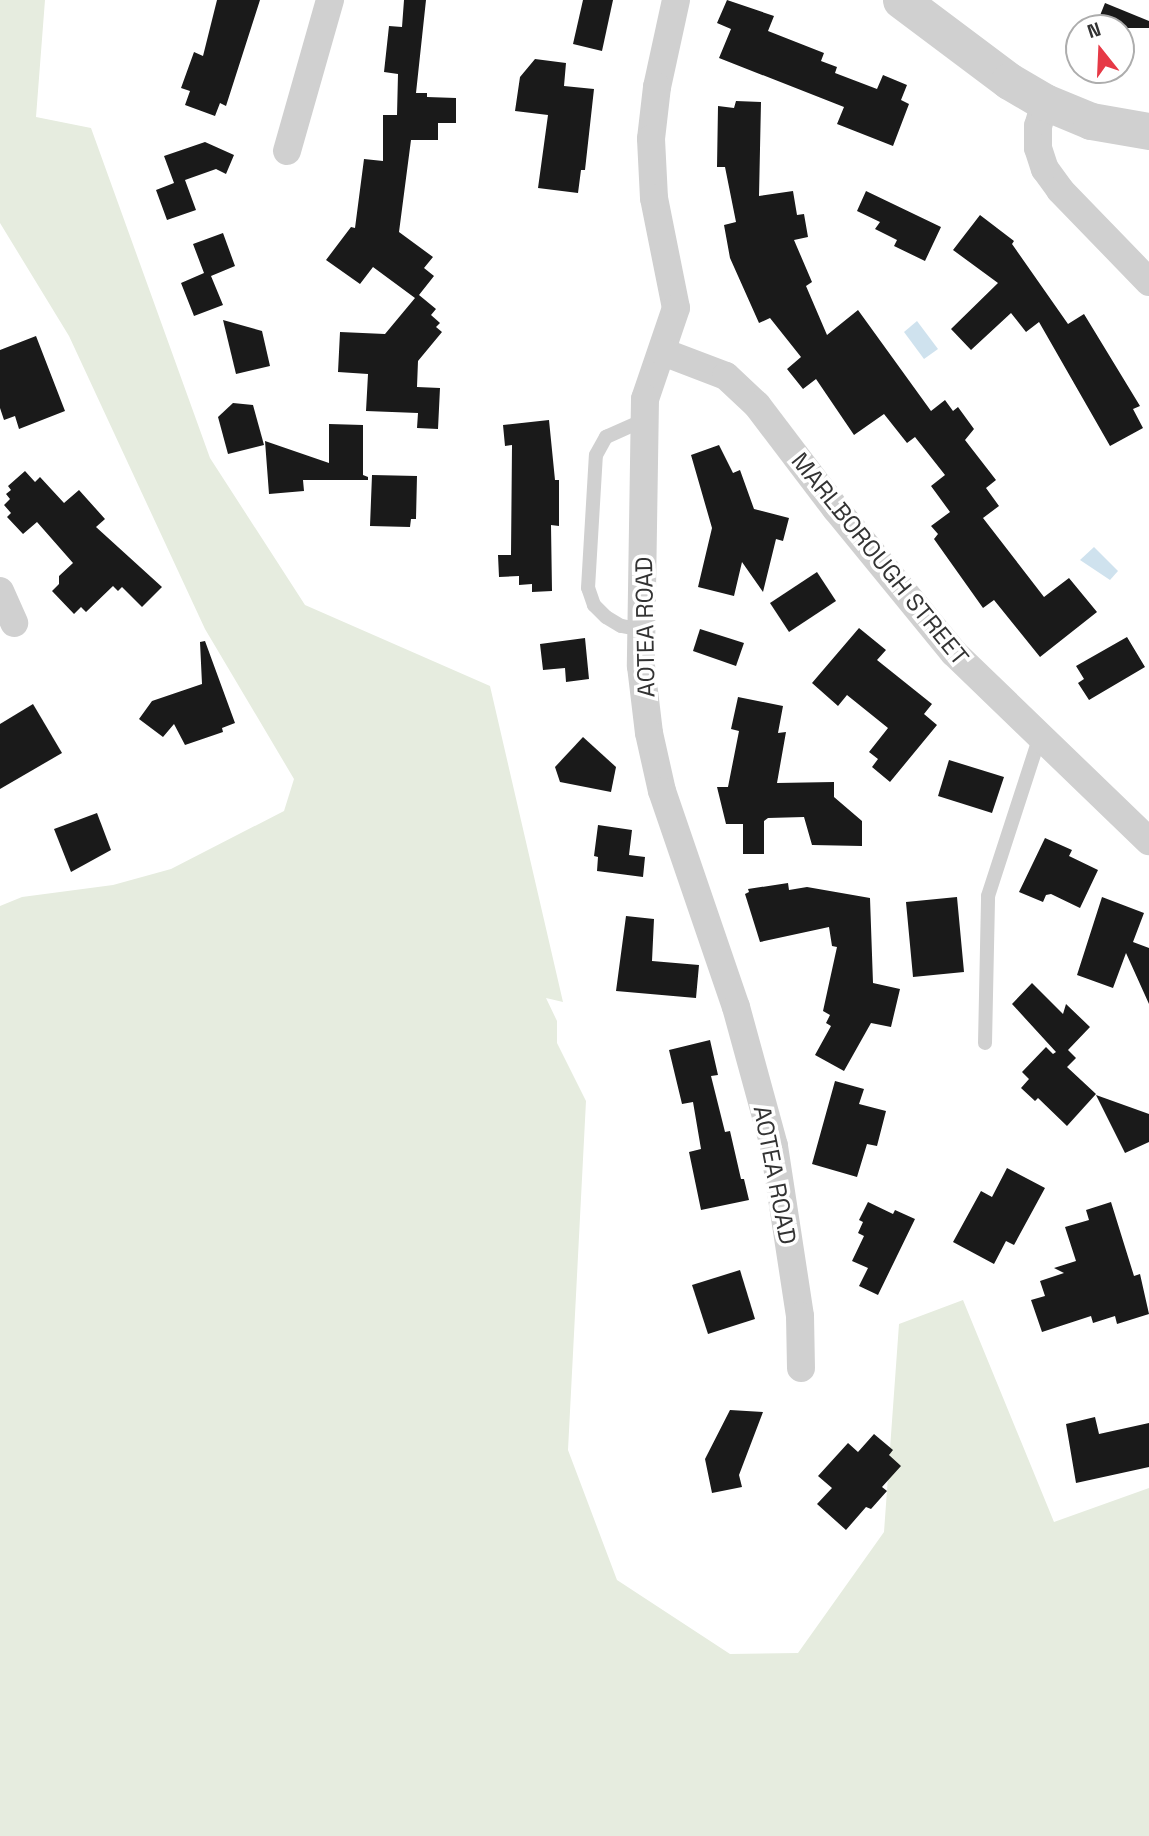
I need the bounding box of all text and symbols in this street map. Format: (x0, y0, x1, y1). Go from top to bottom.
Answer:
north arrow (1065, 14, 1135, 84)
text: N (1084, 17, 1104, 44)
street label: MARLBOROUGH STREET (785, 447, 975, 671)
street label: AOTEA ROAD (629, 556, 661, 698)
street label: AOTEA ROAD (747, 1103, 803, 1247)

